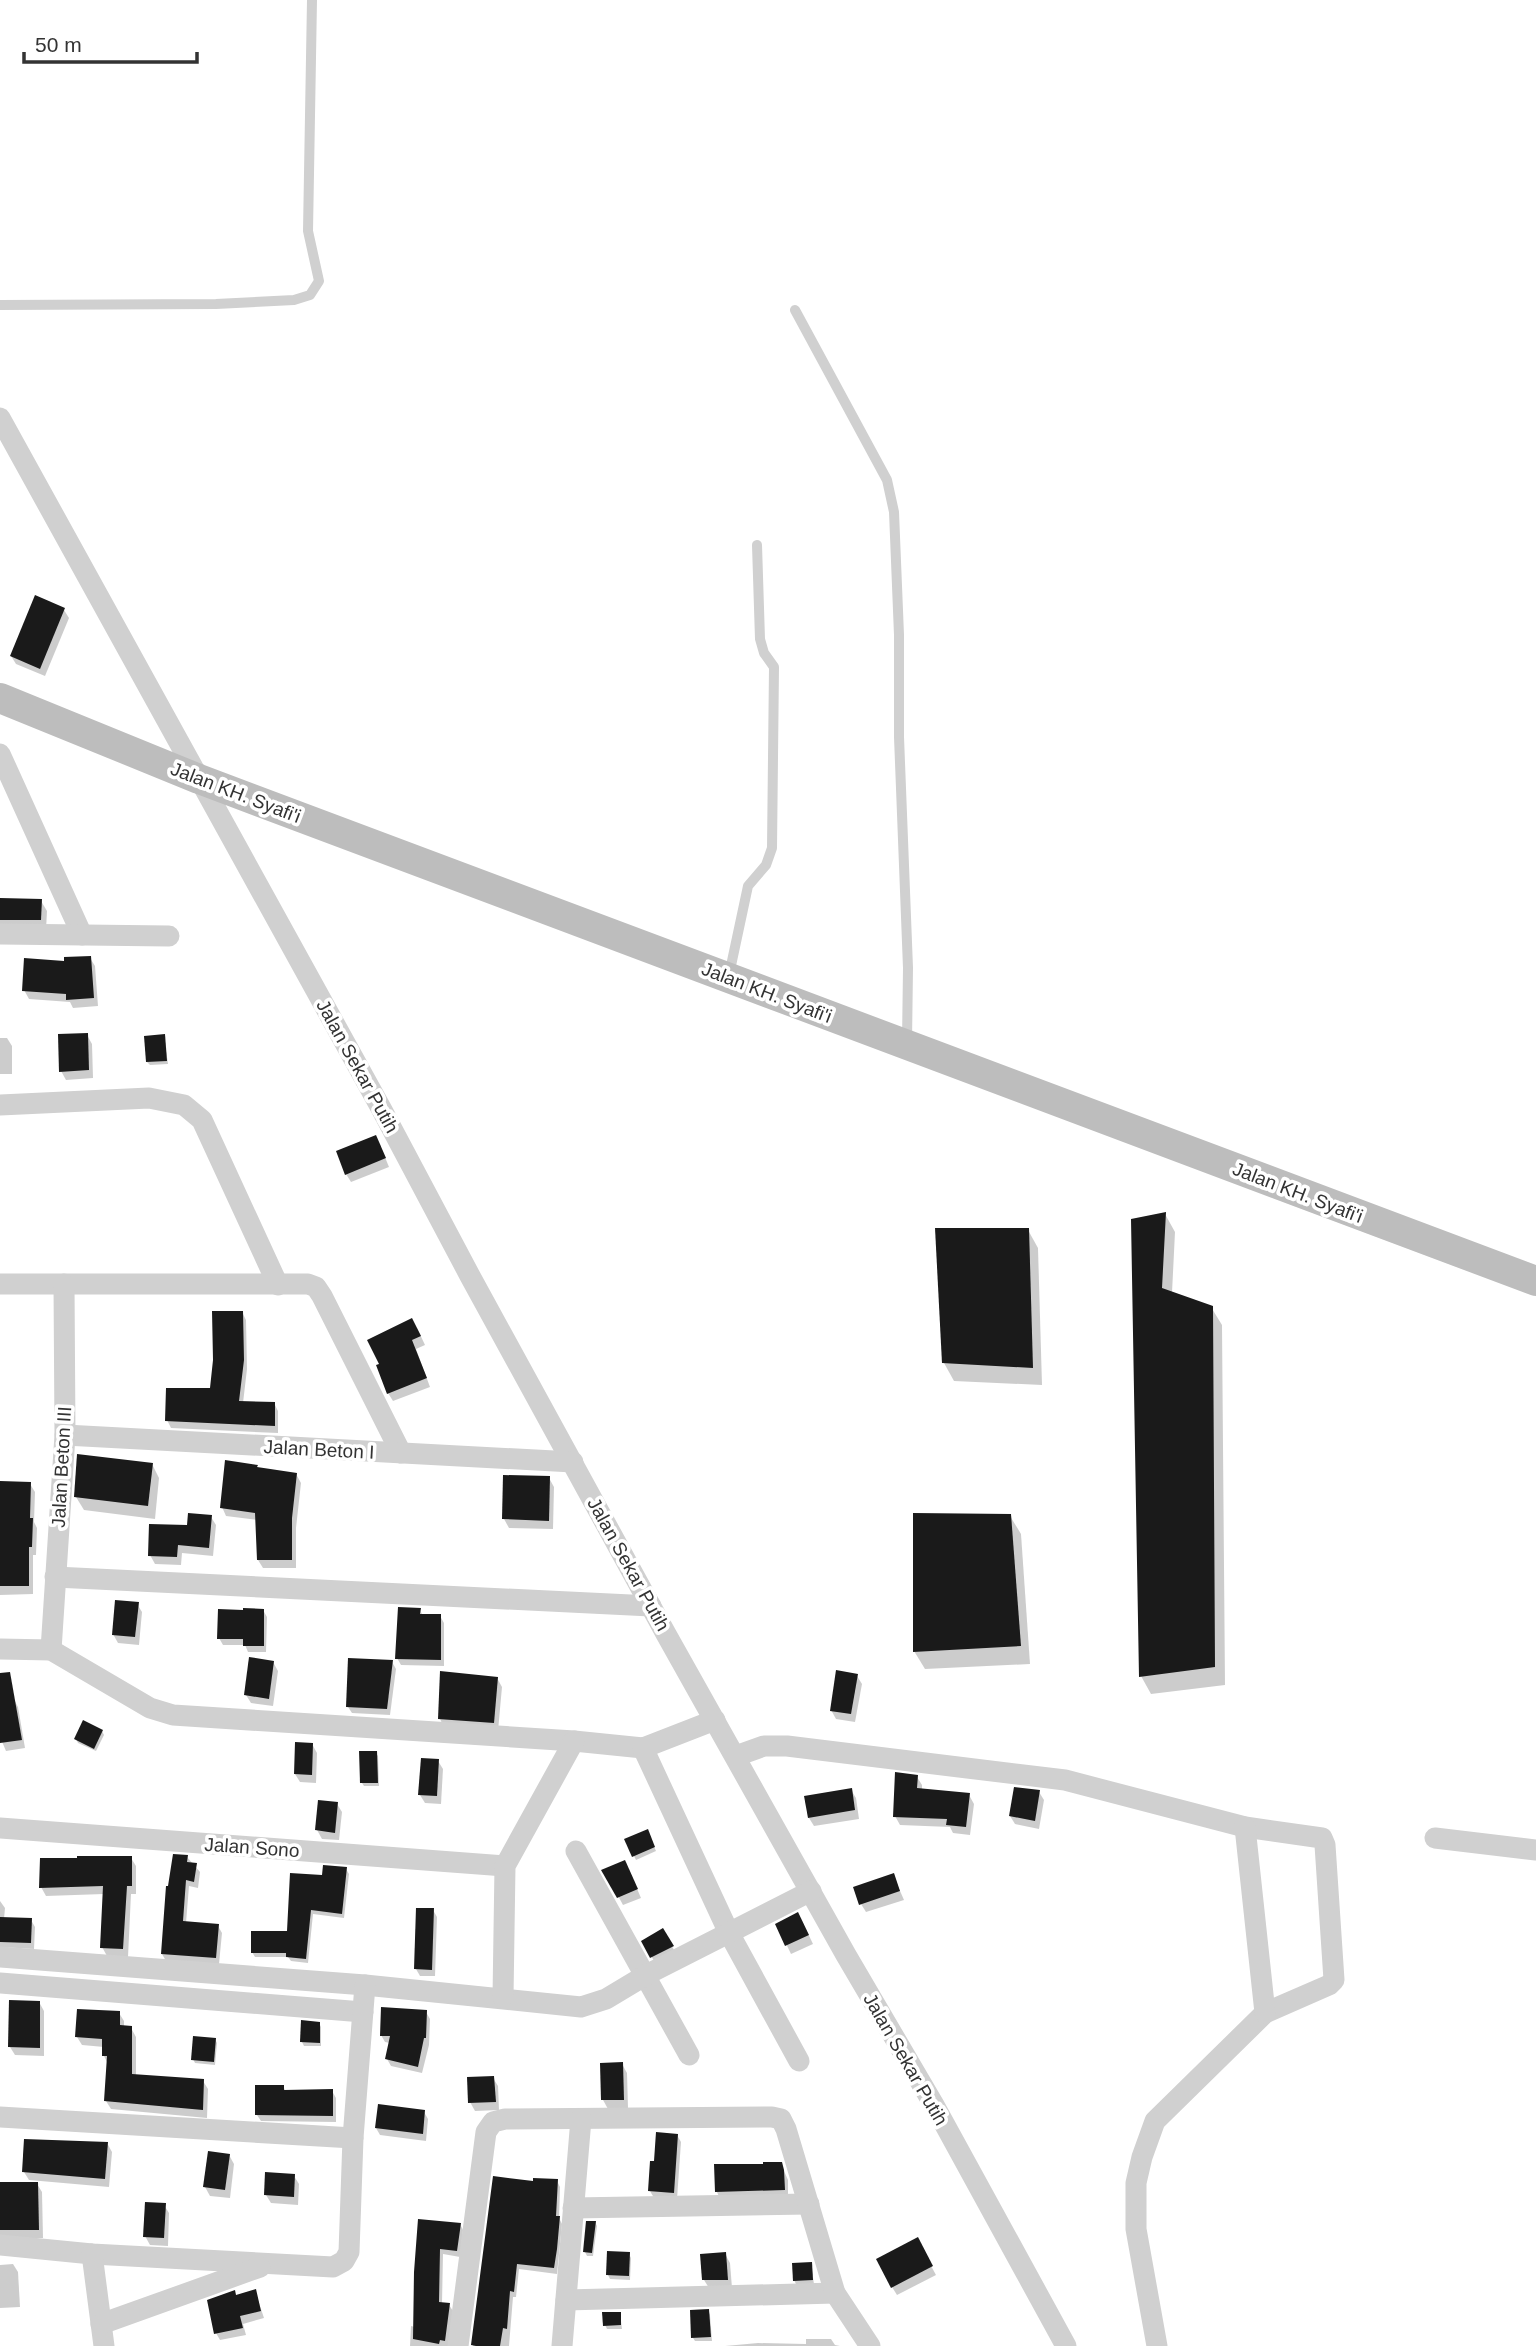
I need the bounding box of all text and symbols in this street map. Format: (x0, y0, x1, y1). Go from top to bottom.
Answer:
scale bar (24, 21, 198, 65)
text: 50 m (35, 33, 82, 56)
street label: Jalan KH. Syafi'i (168, 758, 304, 827)
street label: Jalan KH. Syafi'i (699, 958, 835, 1027)
street label: Jalan Sekar Putih (312, 996, 403, 1136)
street label: Jalan KH. Syafi'i (1230, 1158, 1366, 1227)
street label: Jalan Beton III (48, 1406, 75, 1528)
street label: Jalan Beton I (263, 1436, 375, 1463)
street label: Jalan Sekar Putih (583, 1494, 674, 1634)
street label: Jalan Sono (204, 1834, 300, 1861)
street label: Jalan Sekar Putih (859, 1990, 952, 2129)

